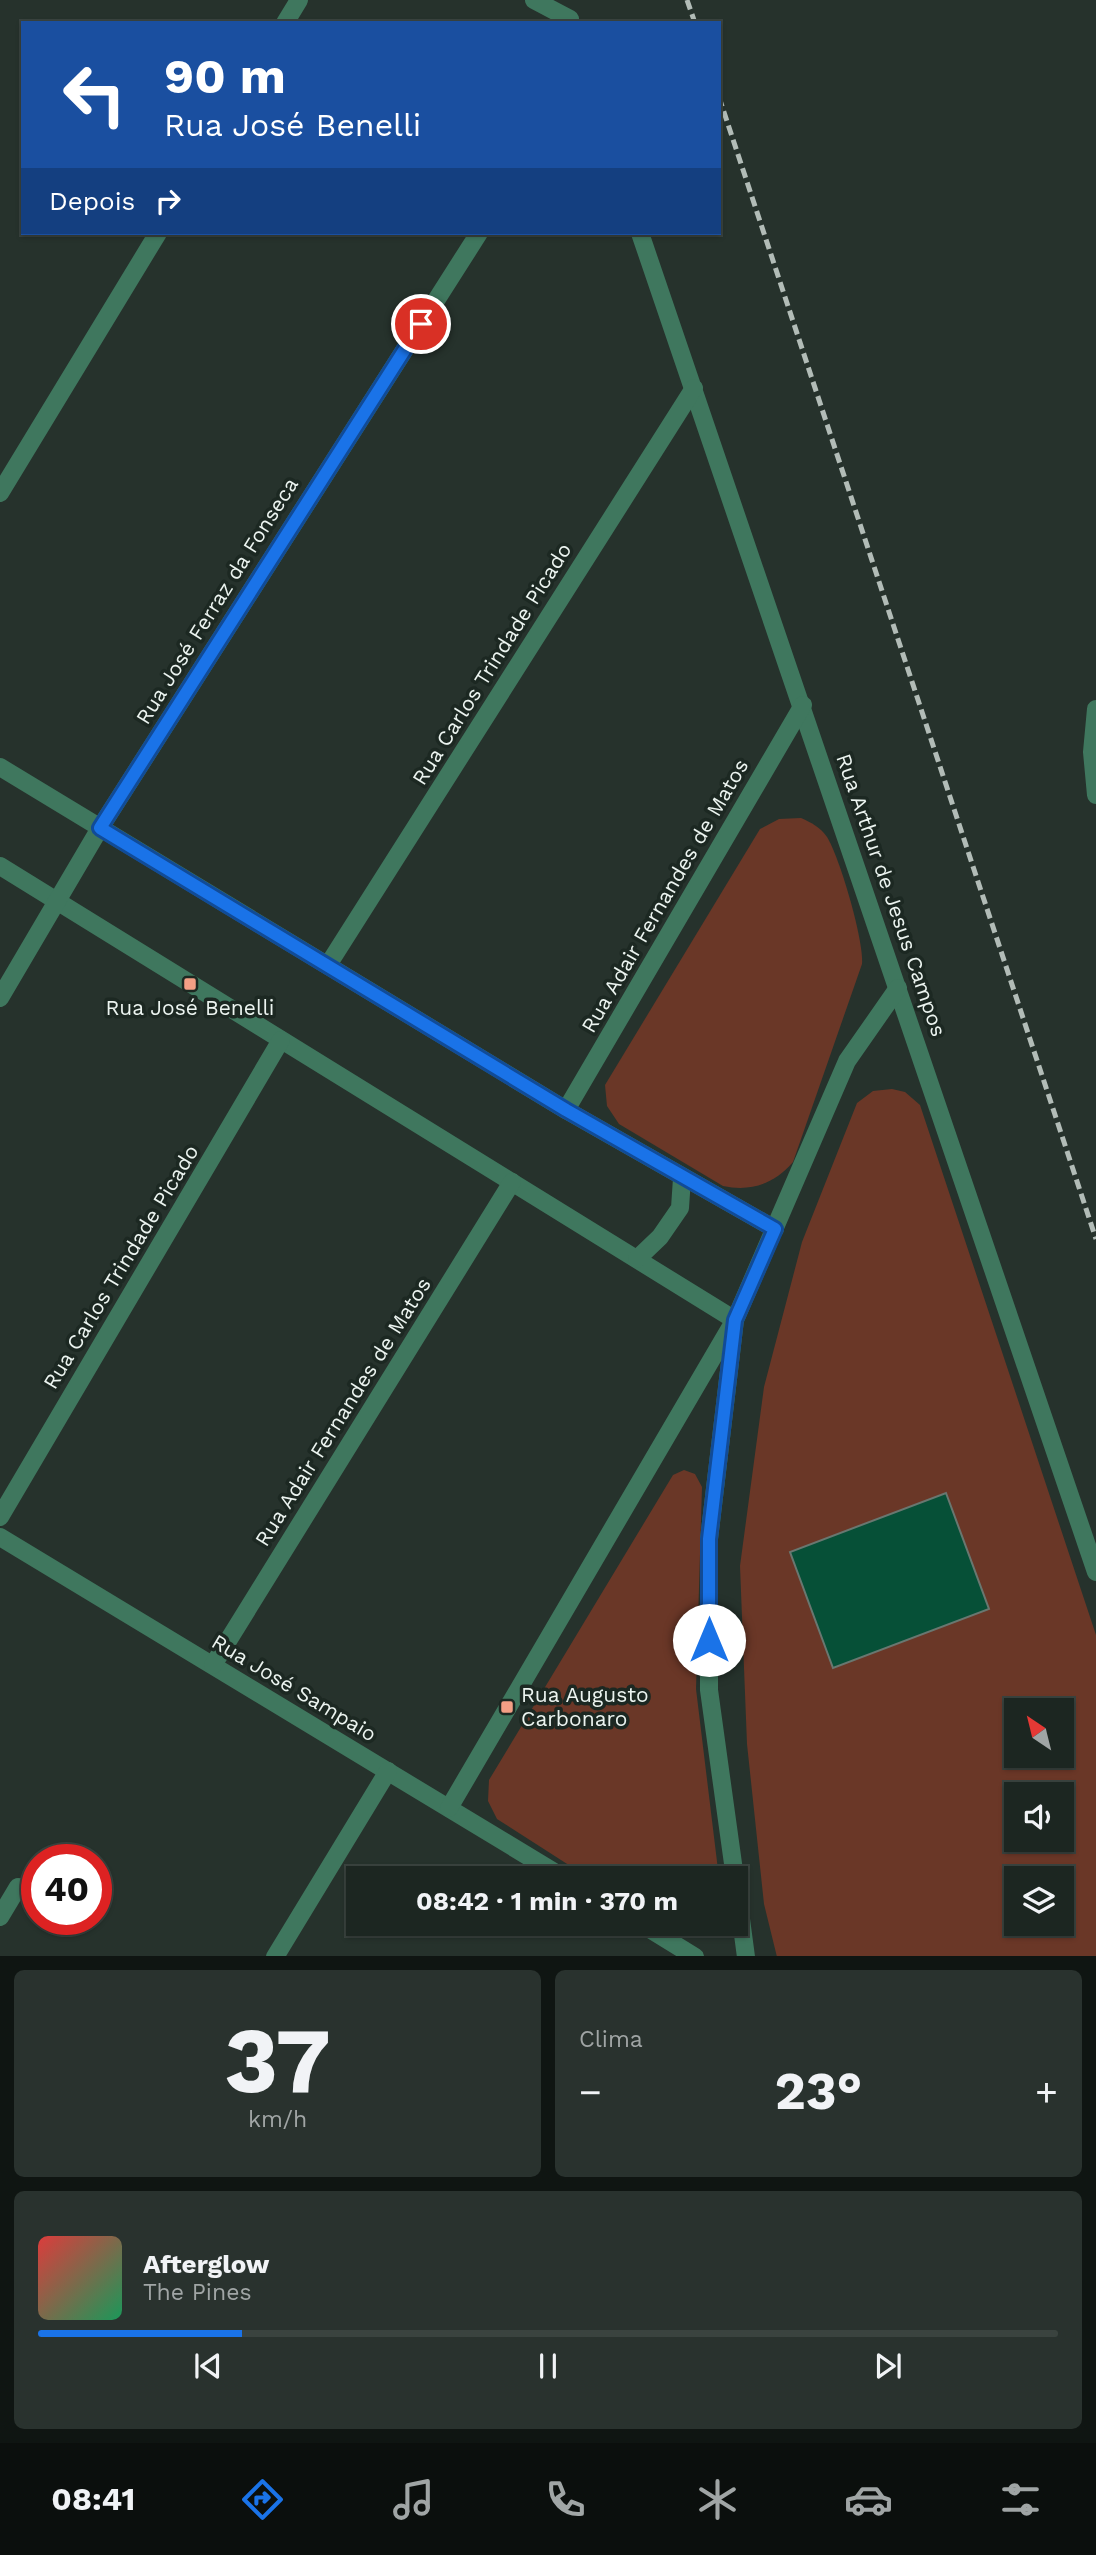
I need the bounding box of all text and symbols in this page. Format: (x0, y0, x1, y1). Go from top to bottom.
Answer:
text: 90 m (164, 47, 286, 105)
icon: left (49, 49, 140, 140)
text: Rua José Benelli (164, 106, 421, 144)
icon: right (149, 182, 187, 220)
text: Depois (49, 186, 135, 216)
pin (391, 294, 451, 354)
icon: arrive (402, 305, 440, 343)
street label: Rua José Ferraz da Fonseca (130, 473, 303, 729)
street label: Rua Carlos Trindade Picado (407, 538, 576, 789)
street label: Rua Arthur de Jesus Campos (831, 750, 952, 1040)
street label: Rua Adair Fernandes de Matos (576, 754, 753, 1037)
marker: Rua José Benelli (182, 976, 198, 992)
place label: Rua José Benelli (106, 995, 274, 1020)
street label: Rua Carlos Trindade Picado (38, 1140, 204, 1393)
street label: Rua Adair Fernandes de Matos (249, 1273, 436, 1551)
position arrow (672, 1603, 746, 1677)
street label: Rua José Sampaio (207, 1628, 381, 1747)
place label: Rua Augusto Carbonaro (521, 1682, 649, 1731)
north arrow (1004, 1698, 1074, 1768)
map controls (1004, 1698, 1074, 1936)
marker: Rua Augusto Carbonaro (499, 1699, 515, 1715)
button: sound (1004, 1782, 1074, 1852)
speed limit sign: 40 (21, 1844, 112, 1935)
button: layers (1004, 1866, 1074, 1936)
text: 08:42 · 1 min · 370 m (416, 1886, 678, 1916)
text: 37 (224, 2007, 331, 2114)
text: Clima (579, 2026, 643, 2053)
text: 23° (775, 2061, 862, 2122)
text: − (579, 2070, 602, 2114)
text: + (1035, 2070, 1058, 2114)
text: km/h (248, 2106, 307, 2133)
text: Afterglow (143, 2249, 269, 2279)
text: The Pines (143, 2279, 252, 2306)
icon: previous (189, 2347, 227, 2385)
icon: pause (529, 2347, 567, 2385)
icon: next (869, 2347, 907, 2385)
icon: directions (238, 2475, 287, 2524)
icon: music (389, 2475, 438, 2524)
icon: phone (541, 2475, 590, 2524)
icon: climate (693, 2475, 742, 2524)
icon: car (844, 2475, 893, 2524)
icon: filters (996, 2475, 1045, 2524)
text: 08:41 (51, 2480, 135, 2518)

